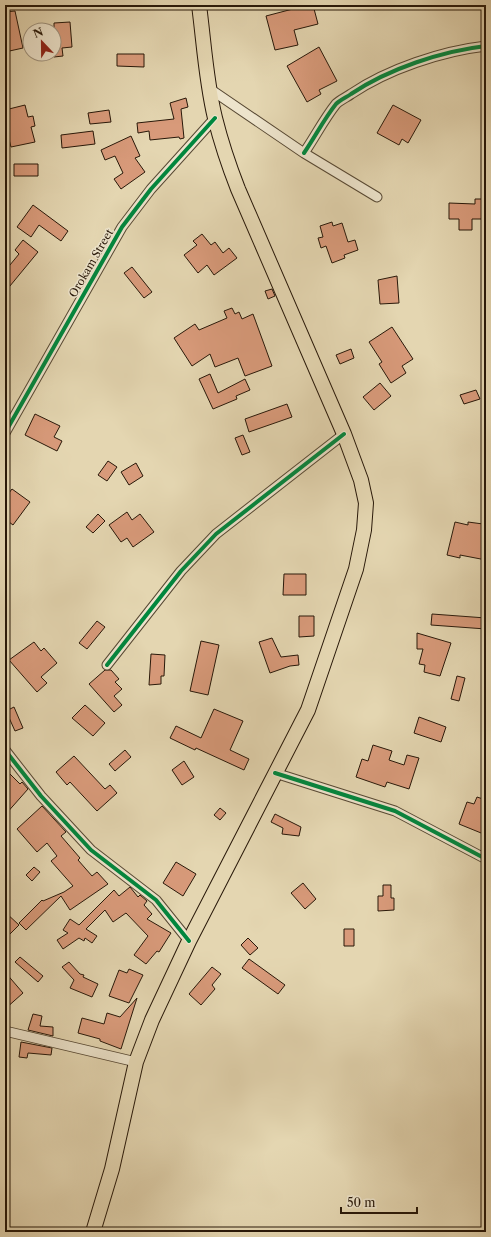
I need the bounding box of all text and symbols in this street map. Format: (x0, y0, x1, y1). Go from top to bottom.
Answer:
north arrow (22, 22, 62, 62)
text: N (31, 24, 46, 41)
street label: Orokam Street (66, 226, 116, 300)
scale bar (341, 1189, 417, 1215)
text: 50 m (347, 1195, 376, 1210)

